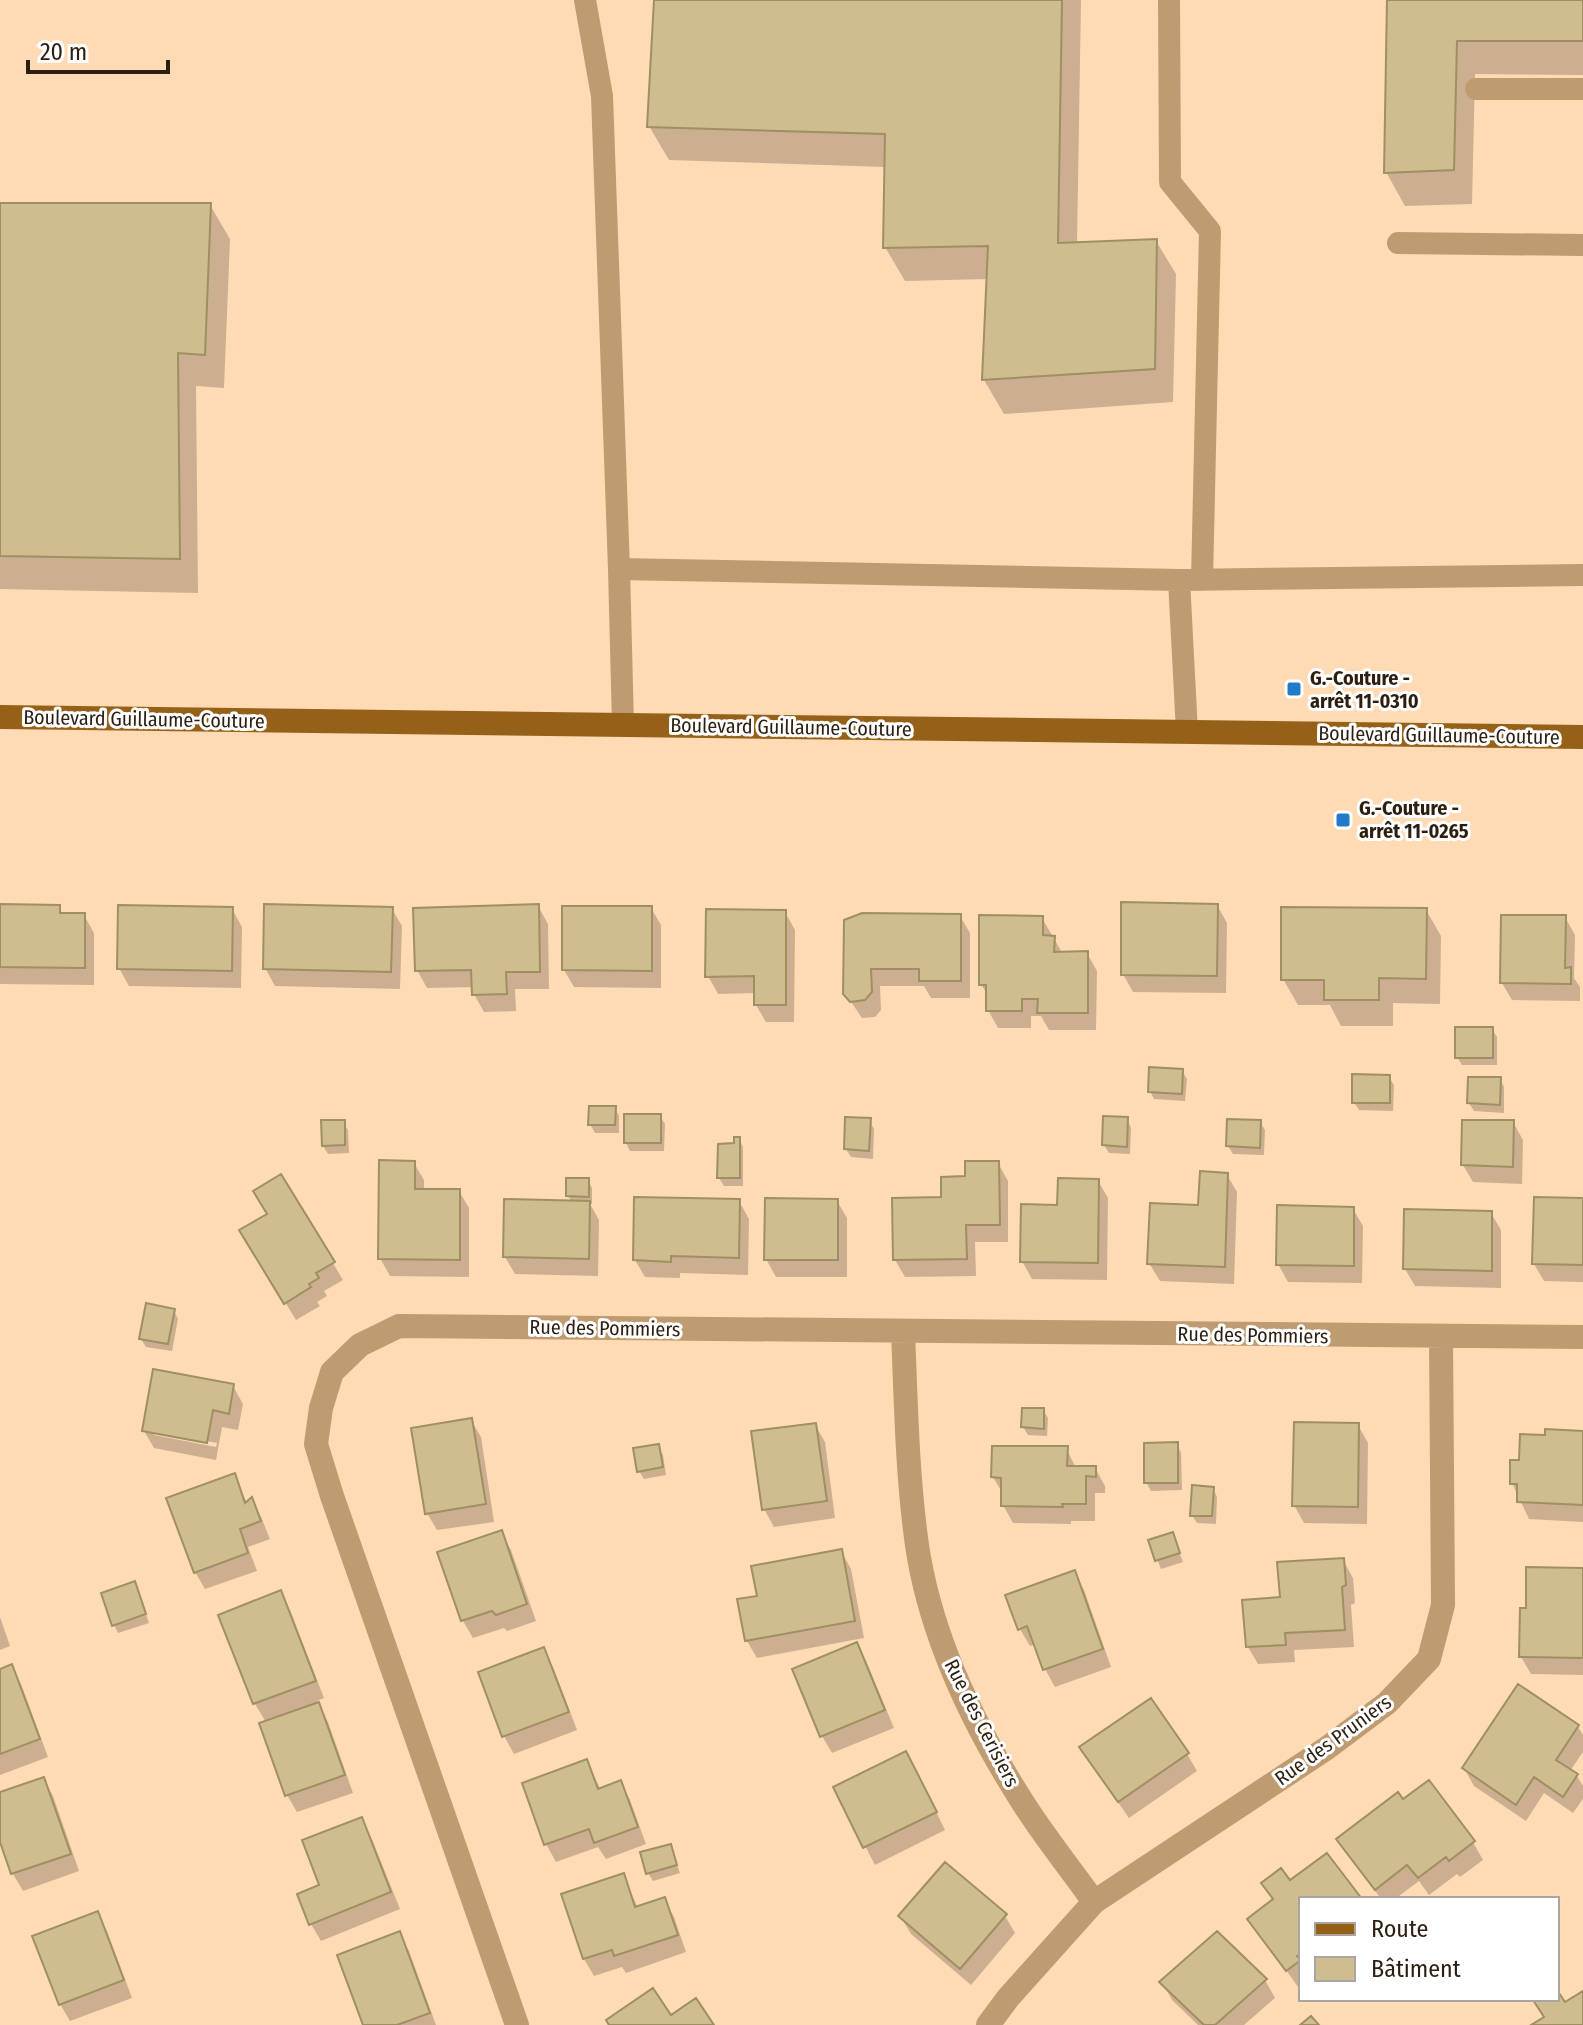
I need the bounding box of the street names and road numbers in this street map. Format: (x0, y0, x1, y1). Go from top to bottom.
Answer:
street label: Boulevard Guillaume-Couture (23, 705, 265, 733)
street label: Boulevard Guillaume-Couture (670, 713, 912, 741)
street label: Boulevard Guillaume-Couture (1318, 721, 1560, 749)
street label: Rue des Pommiers (529, 1315, 681, 1341)
street label: Rue des Pommiers (1177, 1322, 1329, 1348)
street label: Rue des Cerisiers (939, 1655, 1025, 1791)
street label: Rue des Pruniers (1270, 1690, 1396, 1790)

